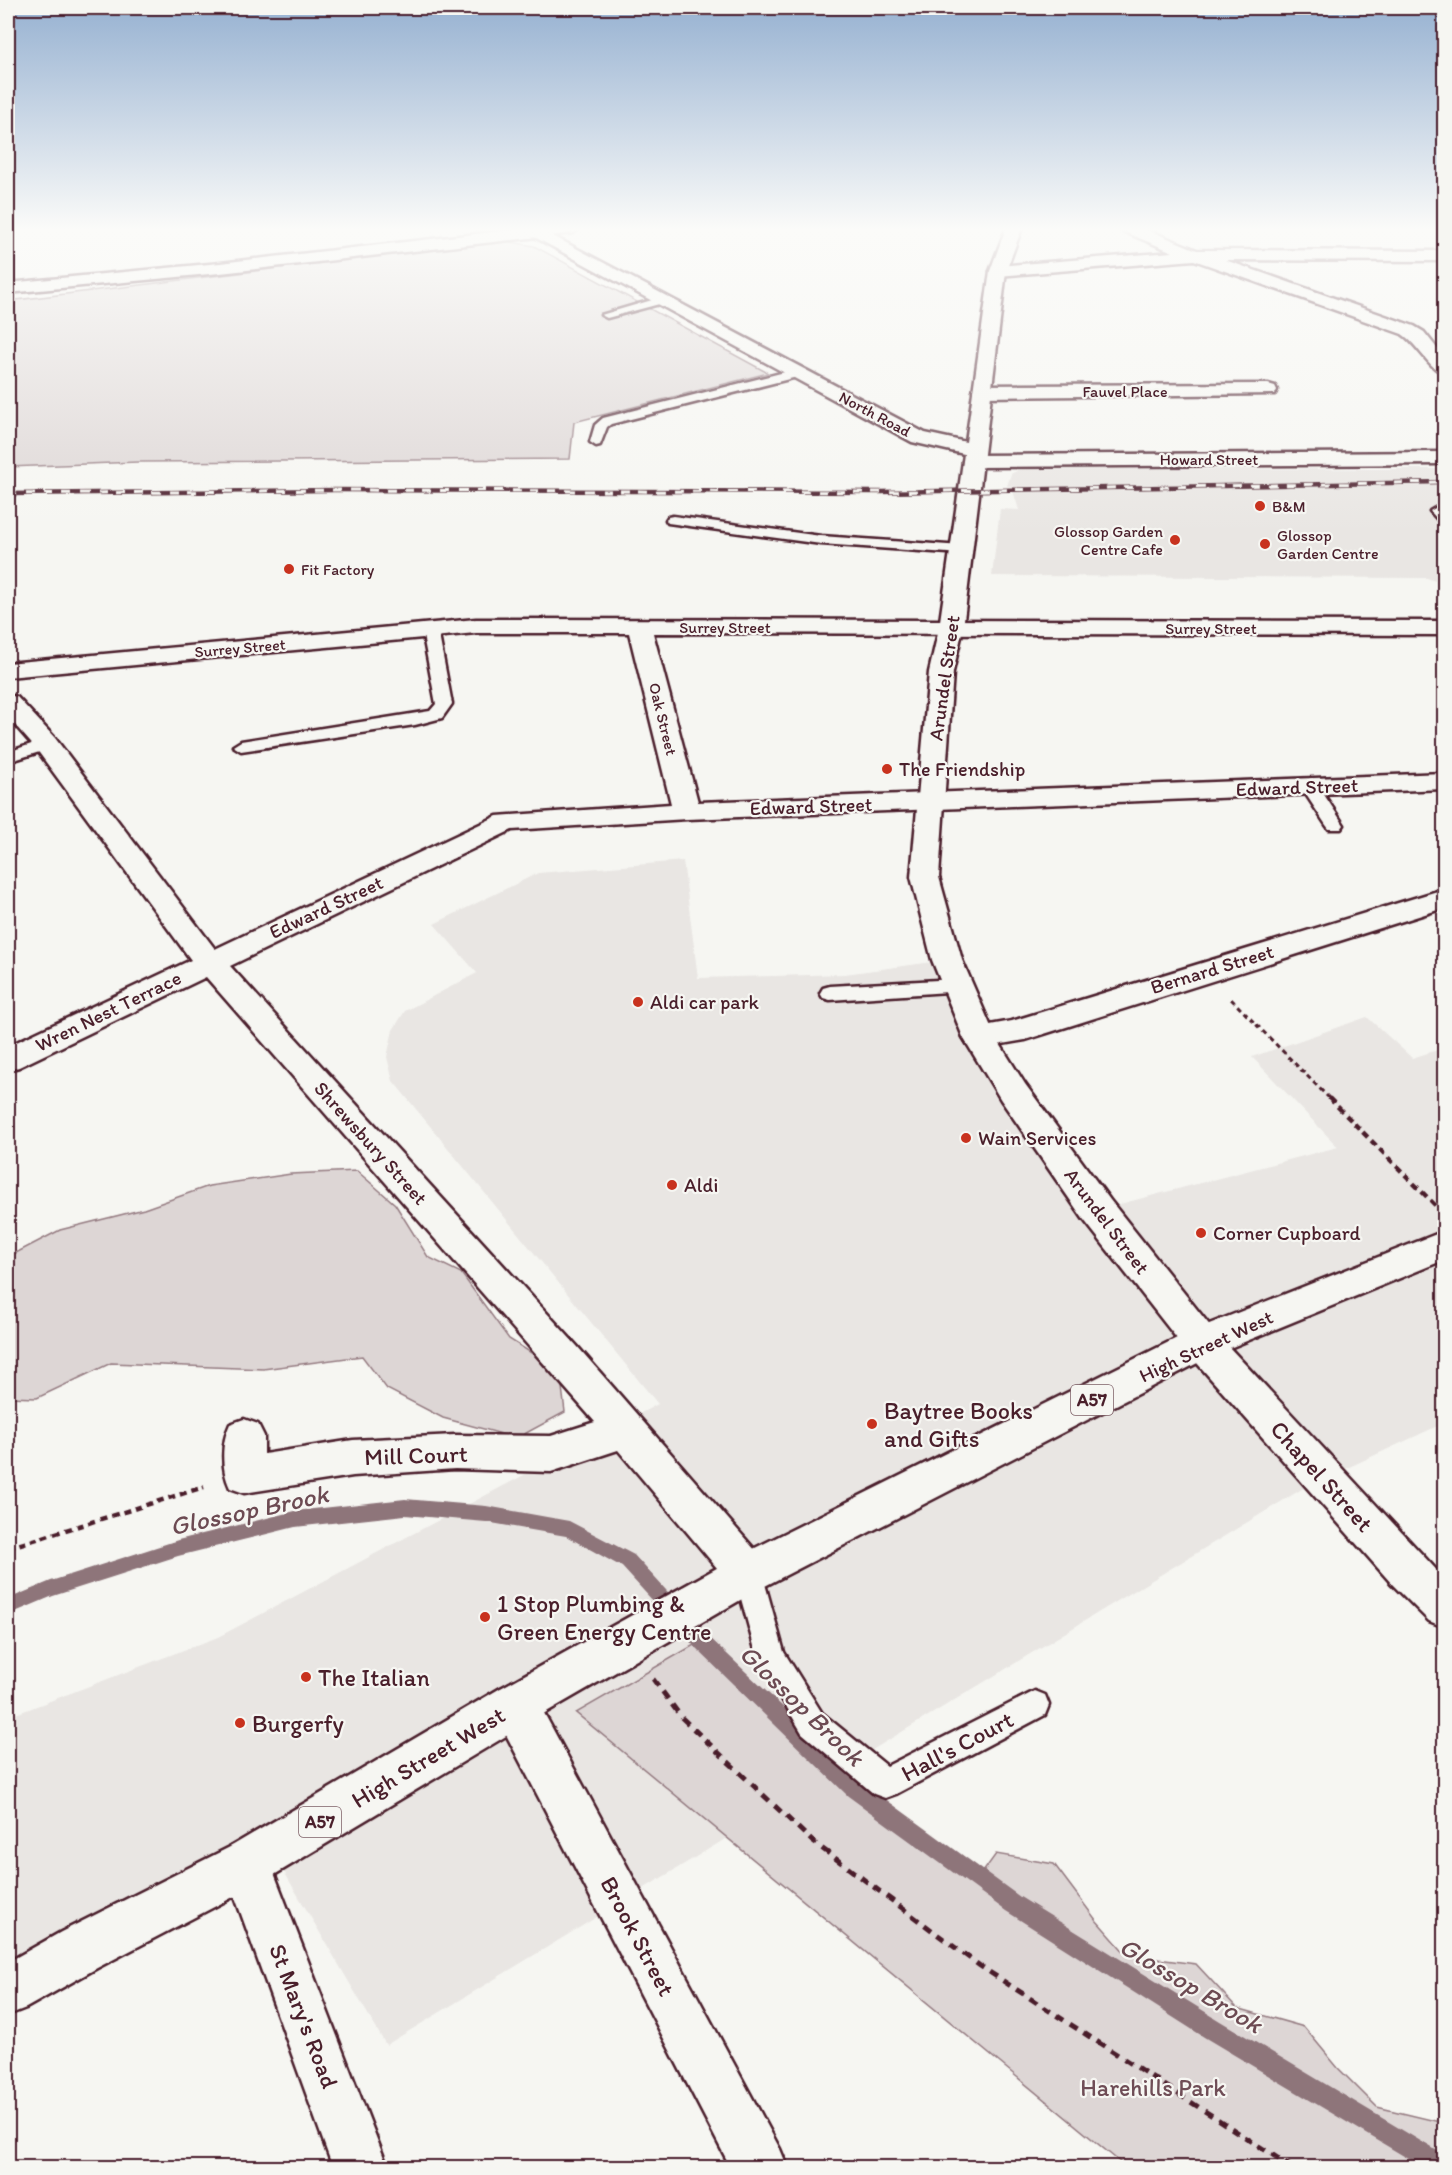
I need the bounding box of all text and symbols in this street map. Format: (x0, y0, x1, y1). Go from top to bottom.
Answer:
street label: Fauvel Place (1082, 382, 1168, 401)
street label: North Road (836, 387, 914, 441)
street label: Howard Street (1160, 450, 1258, 469)
place label: B&M (1272, 497, 1306, 516)
marker: B&M (1253, 499, 1267, 513)
place label: Glossop Garden Centre Cafe (1054, 522, 1163, 559)
place label: Glossop Garden Centre (1277, 526, 1379, 563)
marker: Glossop Garden Centre Cafe (1168, 533, 1182, 547)
marker: Glossop Garden Centre (1258, 537, 1272, 551)
place label: Fit Factory (301, 560, 375, 579)
marker: Fit Factory (282, 562, 296, 576)
street label: Arundel Street (923, 614, 965, 742)
street label: Surrey Street (679, 618, 771, 637)
street label: Surrey Street (1165, 619, 1257, 638)
street label: Surrey Street (194, 635, 286, 661)
street label: Oak Street (645, 681, 681, 757)
place label: The Friendship (899, 757, 1025, 781)
marker: The Friendship (880, 762, 894, 776)
street label: Edward Street (1235, 773, 1359, 801)
street label: Edward Street (749, 792, 873, 820)
street label: Edward Street (265, 870, 387, 944)
street label: Bernard Street (1147, 939, 1277, 999)
street label: Wren Nest Terrace (31, 965, 185, 1057)
place label: Aldi car park (650, 990, 760, 1014)
marker: Aldi car park (631, 995, 645, 1009)
street label: Shrewsbury Street (309, 1076, 433, 1210)
place label: Wain Services (978, 1126, 1096, 1150)
marker: Wain Services (959, 1131, 973, 1145)
street label: Arundel Street (1059, 1163, 1155, 1279)
place label: Aldi (684, 1173, 718, 1197)
marker: Aldi (665, 1178, 679, 1192)
place label: Corner Cupboard (1213, 1221, 1361, 1245)
marker: Corner Cupboard (1194, 1226, 1208, 1240)
street label: High Street West (1135, 1305, 1277, 1387)
road number: A57 (1071, 1385, 1113, 1415)
place label: Baytree Books and Gifts (884, 1396, 1033, 1453)
street label: Chapel Street (1264, 1414, 1380, 1538)
marker: Baytree Books and Gifts (865, 1417, 879, 1431)
street label: Mill Court (364, 1439, 468, 1471)
water label: Glossop Brook (167, 1477, 333, 1542)
place label: 1 Stop Plumbing & Green Energy Centre (497, 1589, 711, 1646)
marker: 1 Stop Plumbing & Green Energy Centre (478, 1610, 492, 1624)
water label: Glossop Brook (733, 1637, 872, 1774)
place label: The Italian (318, 1663, 430, 1692)
marker: The Italian (299, 1670, 313, 1684)
street label: High Street West (346, 1700, 510, 1814)
street label: Hall's Court (896, 1704, 1018, 1788)
place label: Burgerfy (252, 1709, 344, 1738)
marker: Burgerfy (233, 1716, 247, 1730)
road number: A57 (299, 1807, 341, 1837)
street label: Brook Street (594, 1871, 682, 2001)
water label: Glossop Brook (1114, 1930, 1270, 2041)
street label: St Mary's Road (263, 1940, 345, 2092)
park label: Harehills Park (1080, 2073, 1226, 2102)

